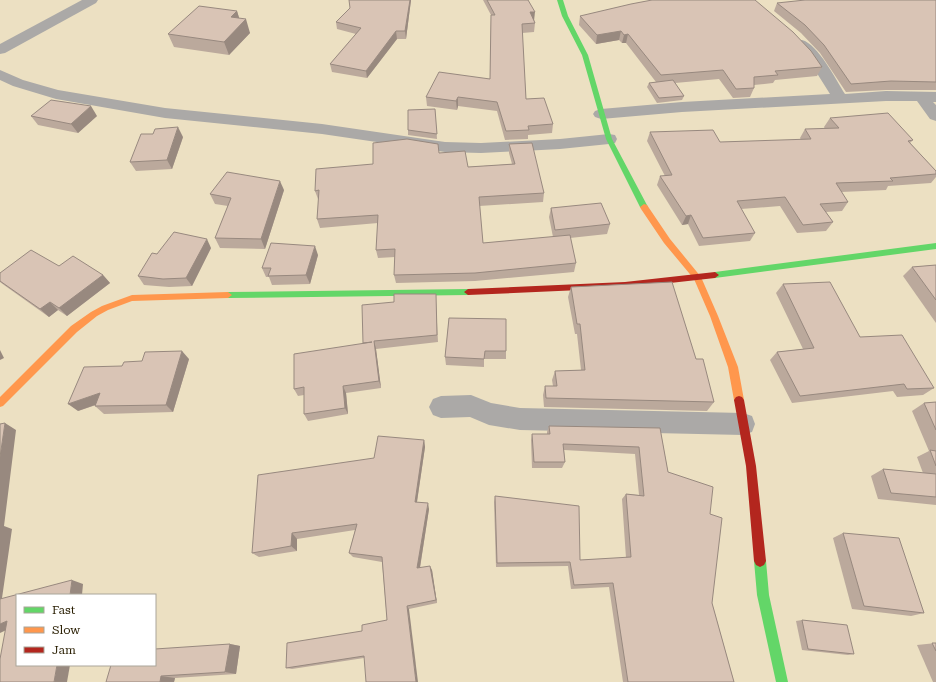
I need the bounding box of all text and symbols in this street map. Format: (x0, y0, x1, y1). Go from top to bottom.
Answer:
legend (16, 594, 156, 666)
text: Fast (52, 603, 76, 617)
text: Slow (52, 623, 80, 637)
text: Jam (52, 643, 76, 657)

